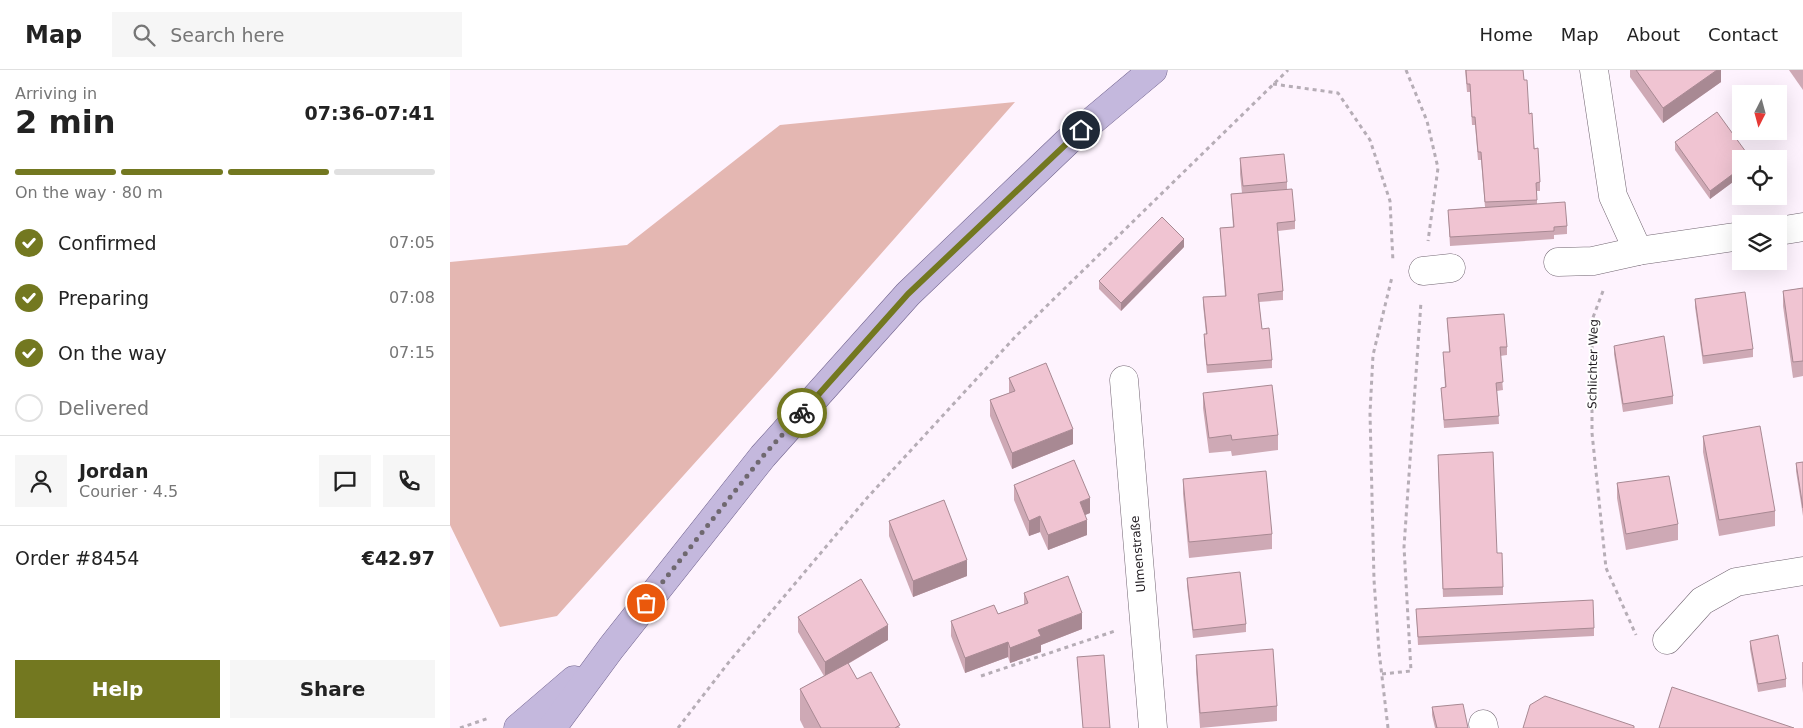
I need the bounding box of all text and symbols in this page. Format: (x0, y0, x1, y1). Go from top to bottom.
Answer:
search box (112, 12, 462, 57)
text: Map (25, 21, 82, 49)
icon: search (130, 21, 158, 49)
text: Search here (170, 24, 284, 46)
text: Home (1480, 24, 1533, 45)
text: Map (1561, 24, 1599, 45)
text: About (1627, 24, 1680, 45)
text: Contact (1708, 24, 1778, 45)
text: Arriving in (15, 84, 97, 103)
north arrow (1732, 85, 1788, 140)
map controls (1732, 85, 1787, 270)
text: 07:36–07:41 (305, 102, 435, 124)
text: 2 min (15, 103, 116, 141)
pin (1060, 109, 1102, 151)
icon: home (1067, 116, 1095, 144)
button: locate (1732, 150, 1787, 205)
text: On the way · 80 m (15, 183, 163, 202)
button: layers (1732, 215, 1787, 270)
icon: check (15, 229, 43, 257)
text: Confirmed (58, 232, 157, 254)
text: 07:05 (389, 233, 435, 252)
icon: check (15, 284, 43, 312)
text: Preparing (58, 287, 149, 309)
text: 07:08 (389, 288, 435, 307)
street label: Schlichter Weg (1585, 319, 1601, 409)
icon: check (15, 339, 43, 367)
text: On the way (58, 342, 167, 364)
text: 07:15 (389, 343, 435, 362)
courier (777, 388, 827, 438)
text: Delivered (58, 397, 149, 419)
icon: bike (788, 399, 816, 427)
button: person (15, 455, 67, 507)
button: chat (319, 455, 371, 507)
button: phone (383, 455, 435, 507)
text: Jordan (79, 460, 148, 482)
text: Courier · 4.5 (79, 482, 178, 501)
street label: Ulmenstraße (1128, 515, 1148, 593)
text: Order #8454 (15, 547, 139, 569)
text: €42.97 (362, 547, 435, 569)
pin (625, 582, 667, 624)
icon: bag (632, 589, 660, 617)
button: Help (15, 660, 220, 718)
button: Share (230, 660, 435, 718)

